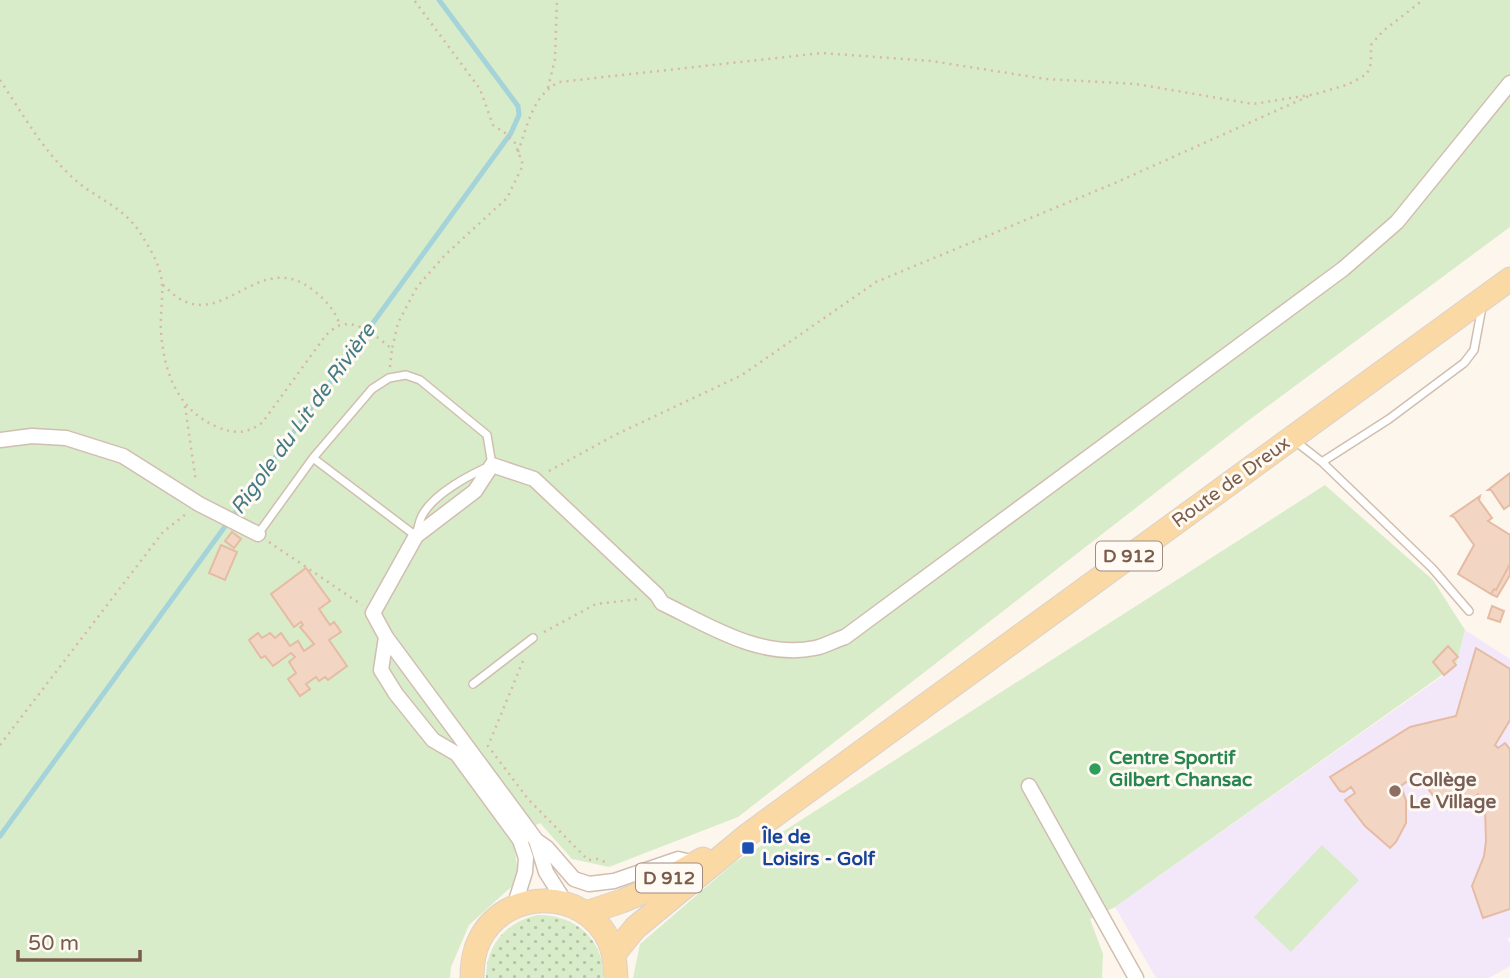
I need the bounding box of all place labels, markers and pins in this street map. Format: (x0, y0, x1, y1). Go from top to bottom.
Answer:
place label: Centre Sportif Gilbert Chansac (1109, 747, 1252, 791)
marker: Centre Sportif Gilbert Chansac (1087, 761, 1103, 777)
place label: Collège Le Village (1409, 769, 1496, 814)
marker: Collège Le Village (1387, 783, 1403, 799)
place label: Île de Loisirs - Golf (761, 825, 876, 870)
marker: Île de Loisirs - Golf (740, 840, 756, 856)

